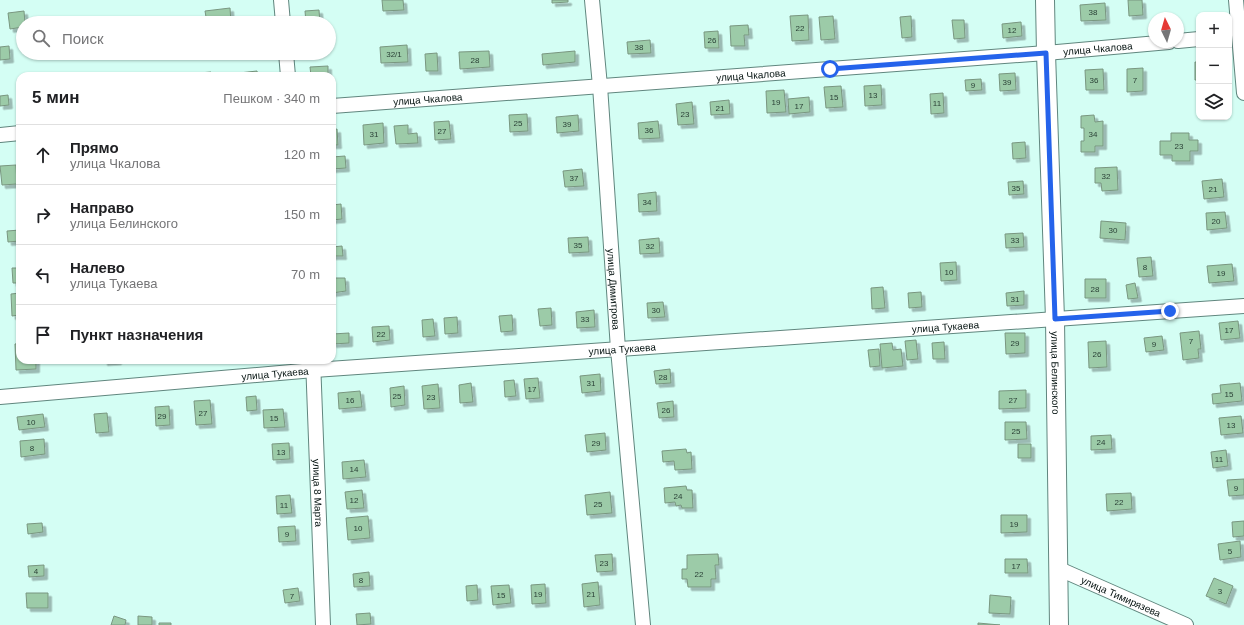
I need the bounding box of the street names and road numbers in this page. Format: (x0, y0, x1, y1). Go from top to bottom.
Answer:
street label: улица Чкалова (1063, 40, 1133, 57)
street label: улица Чкалова (716, 67, 786, 83)
street label: улица Чкалова (393, 91, 463, 107)
street label: улица Димитрова (606, 248, 622, 331)
street label: улица Тукаева (911, 319, 980, 334)
street label: улица Белинского (1050, 331, 1062, 415)
street label: улица Тукаева (588, 341, 657, 357)
street label: улица Тукаева (241, 365, 309, 382)
street label: улица 8 Марта (311, 459, 325, 528)
street label: улица Тимирязева (1080, 574, 1163, 619)

